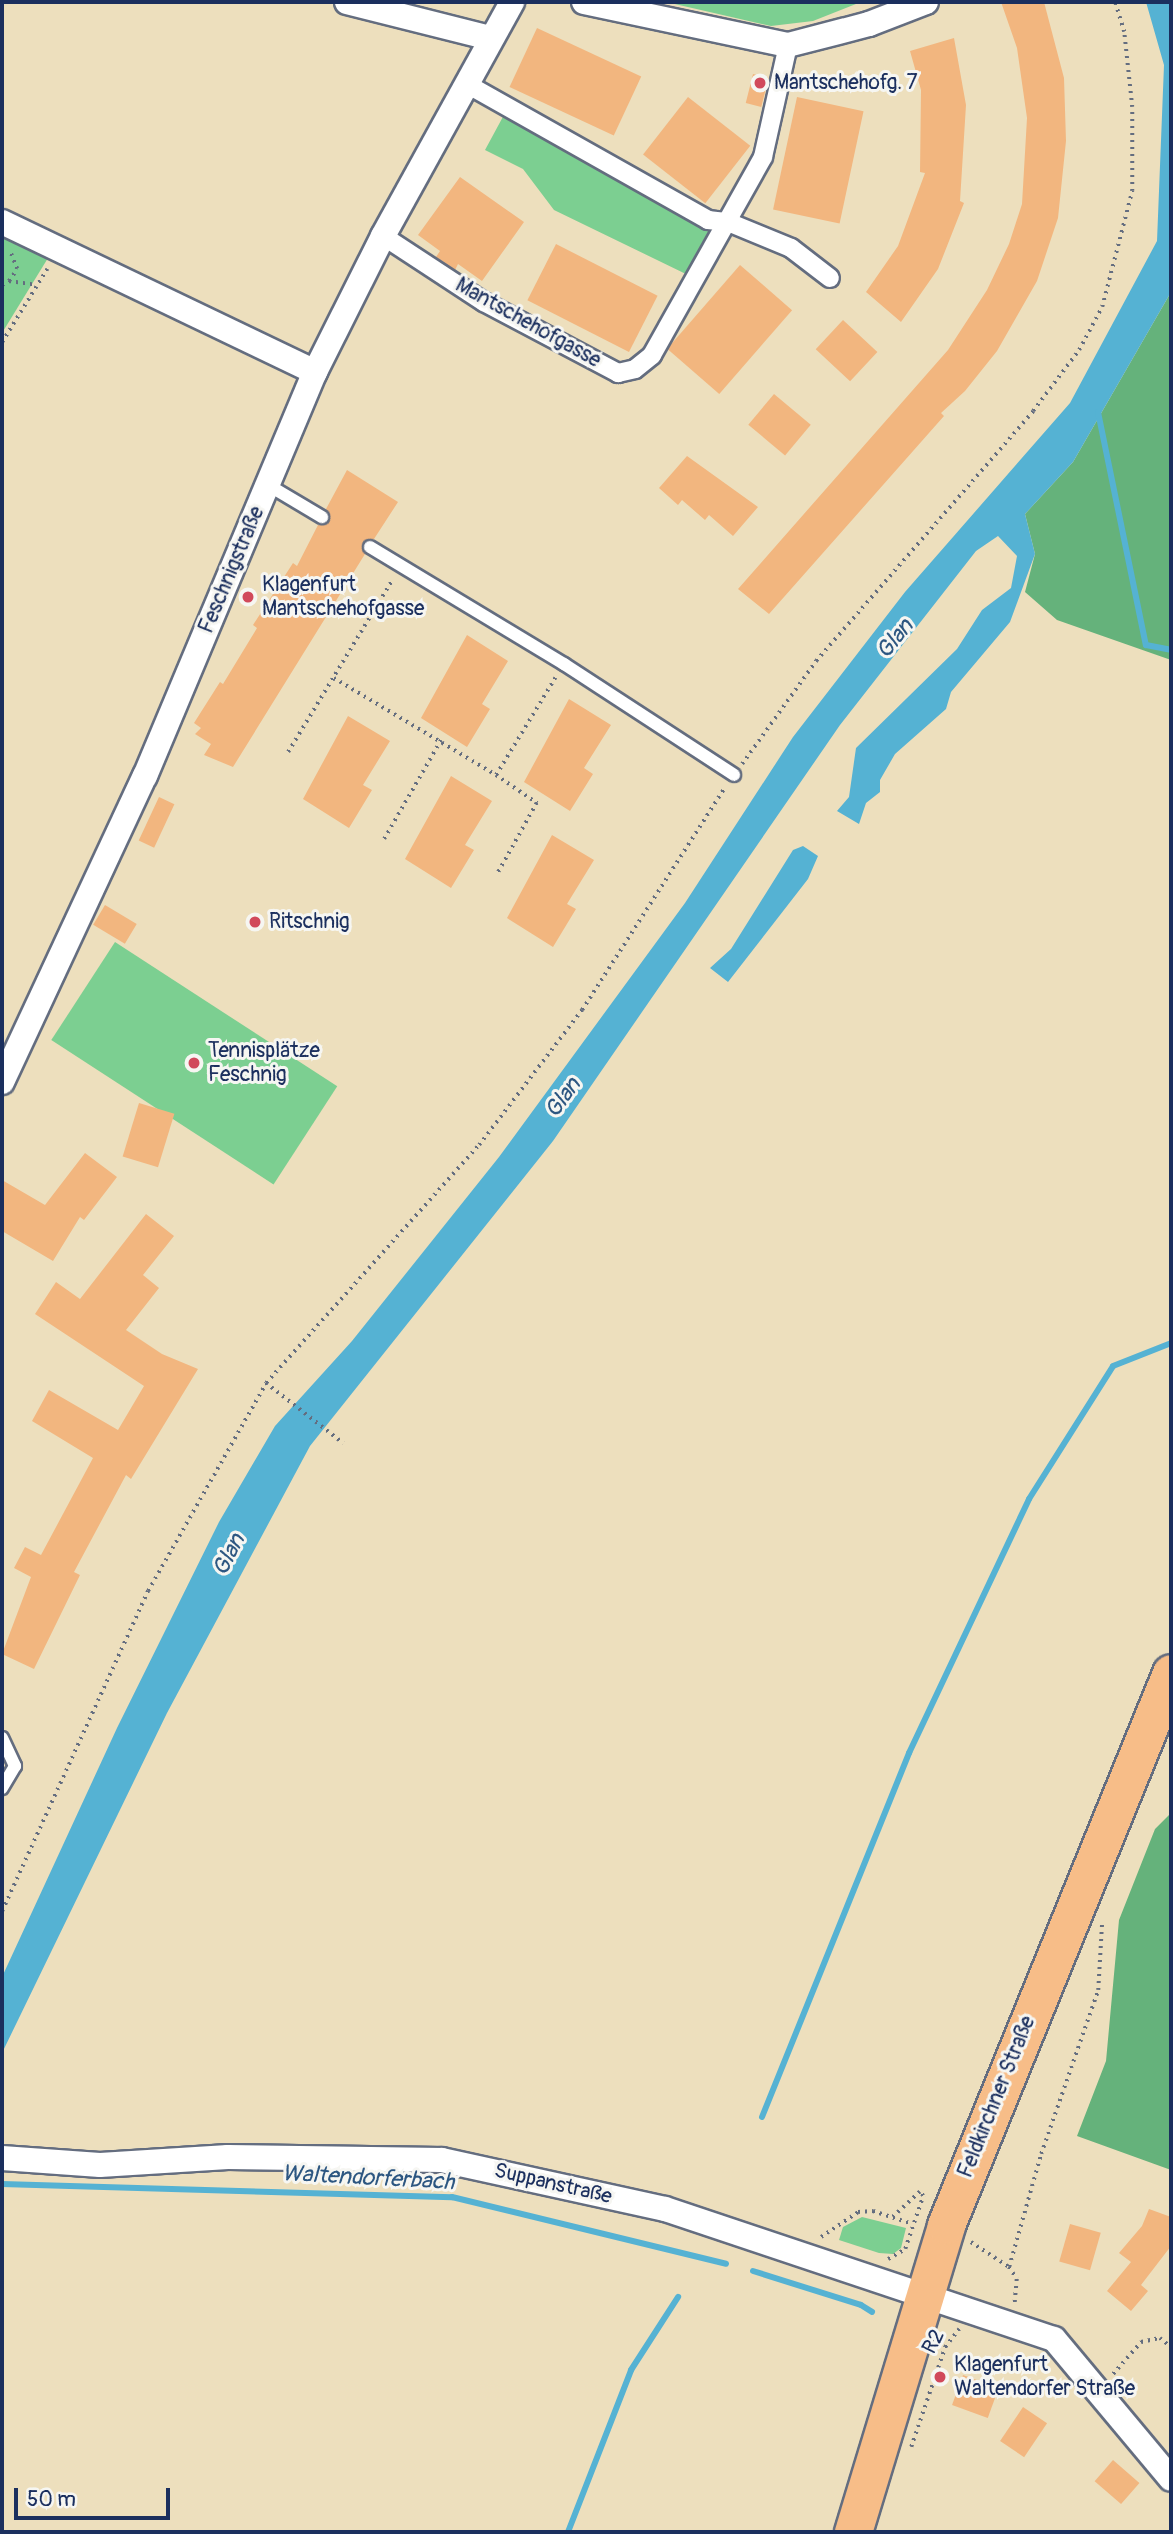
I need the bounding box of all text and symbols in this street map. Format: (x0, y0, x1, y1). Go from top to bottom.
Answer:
place label: Mantschehofg. 7 (774, 70, 918, 96)
marker: Mantschehofg. 7 (752, 75, 768, 91)
street label: Mantschehofgasse (451, 273, 605, 373)
street label: Feschnigstraße (194, 503, 270, 637)
place label: Klagenfurt Mantschehofgasse (262, 572, 424, 622)
marker: Klagenfurt Mantschehofgasse (240, 589, 256, 605)
water label: Glan (871, 613, 919, 665)
place label: Ritschnig (269, 909, 349, 935)
marker: Ritschnig (247, 914, 263, 930)
place label: Tennisplätze Feschnig (208, 1038, 320, 1088)
marker: Tennisplätze Feschnig (186, 1055, 202, 1071)
water label: Glan (539, 1072, 587, 1124)
water label: Glan (207, 1529, 251, 1581)
street label: Feldkirchner Straße (953, 2012, 1041, 2182)
street label: Suppanstraße (492, 2158, 614, 2210)
water label: Waltendorferbach (281, 2160, 455, 2196)
street label: R2 (917, 2326, 951, 2358)
place label: Klagenfurt Waltendorfer Straße (954, 2352, 1135, 2402)
marker: Klagenfurt Waltendorfer Straße (932, 2369, 948, 2385)
scale bar (18, 2474, 173, 2518)
text: 50 m (27, 2486, 76, 2513)

